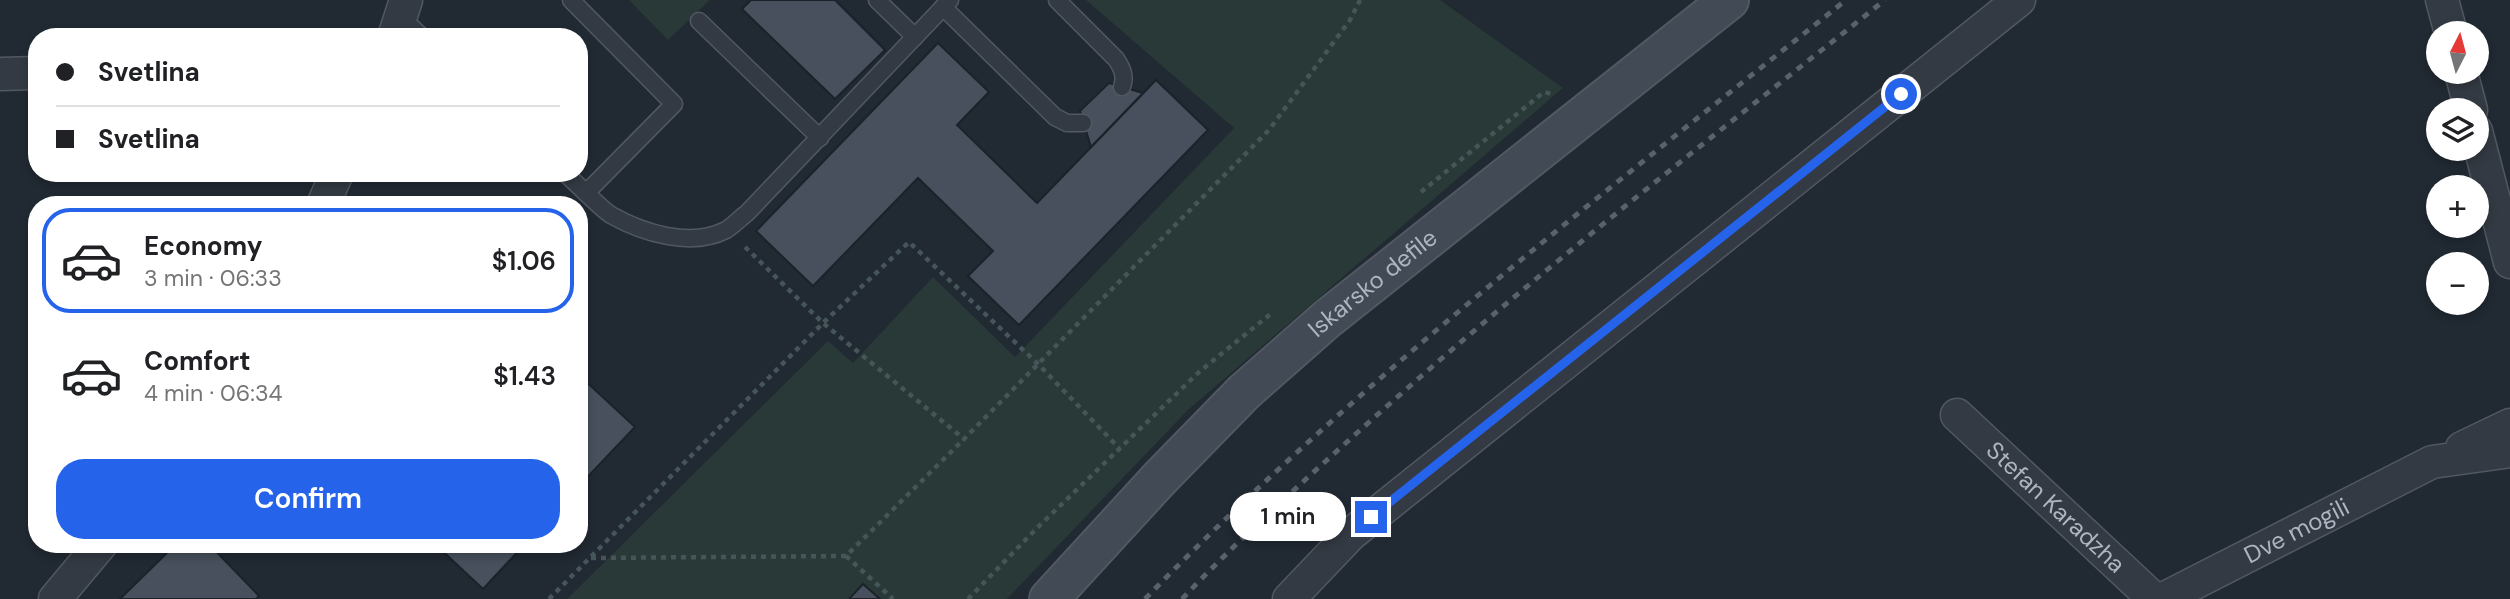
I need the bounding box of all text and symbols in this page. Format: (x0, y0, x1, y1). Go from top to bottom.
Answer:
north arrow (2426, 21, 2488, 84)
map controls (2426, 21, 2489, 315)
text: Svetlina (98, 55, 200, 89)
route start (1885, 78, 1917, 110)
button: layers (2426, 98, 2489, 161)
text: Svetlina (98, 122, 200, 156)
button: + (2426, 175, 2489, 238)
street label: Iskarsko defile (1301, 222, 1443, 344)
icon: car (60, 229, 123, 292)
text: Economy (144, 229, 262, 263)
text: $1.06 (492, 244, 556, 278)
button: − (2426, 252, 2489, 315)
text: 3 min · 06:33 (144, 263, 282, 293)
icon: car (60, 344, 123, 407)
text: Comfort (144, 344, 250, 378)
text: $1.43 (493, 359, 556, 393)
text: 4 min · 06:34 (144, 378, 282, 408)
street label: Stefan Karadzha (1980, 434, 2132, 579)
button: Confirm (56, 459, 560, 539)
street label: Dve mogili (2239, 491, 2354, 570)
callout: 1 min (1231, 492, 1346, 542)
text: 1 min (1261, 501, 1315, 531)
route end (1355, 501, 1387, 533)

